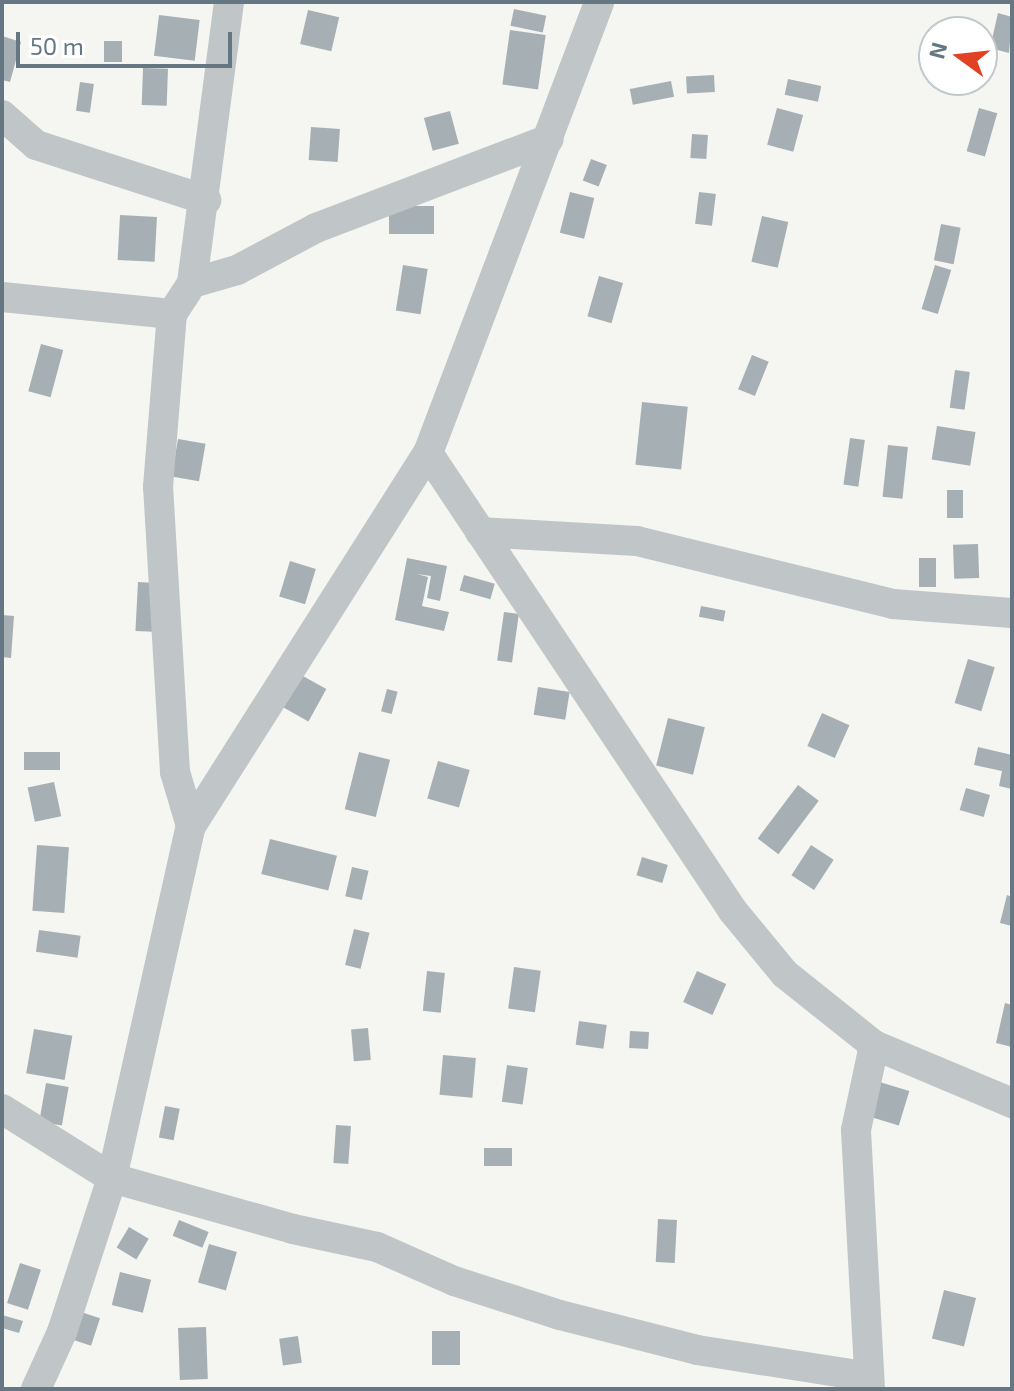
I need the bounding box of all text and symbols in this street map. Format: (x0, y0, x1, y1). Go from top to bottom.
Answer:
scale bar (20, 16, 236, 66)
north arrow (918, 16, 998, 96)
text: 50 m (30, 31, 84, 60)
text: N (922, 39, 951, 61)

